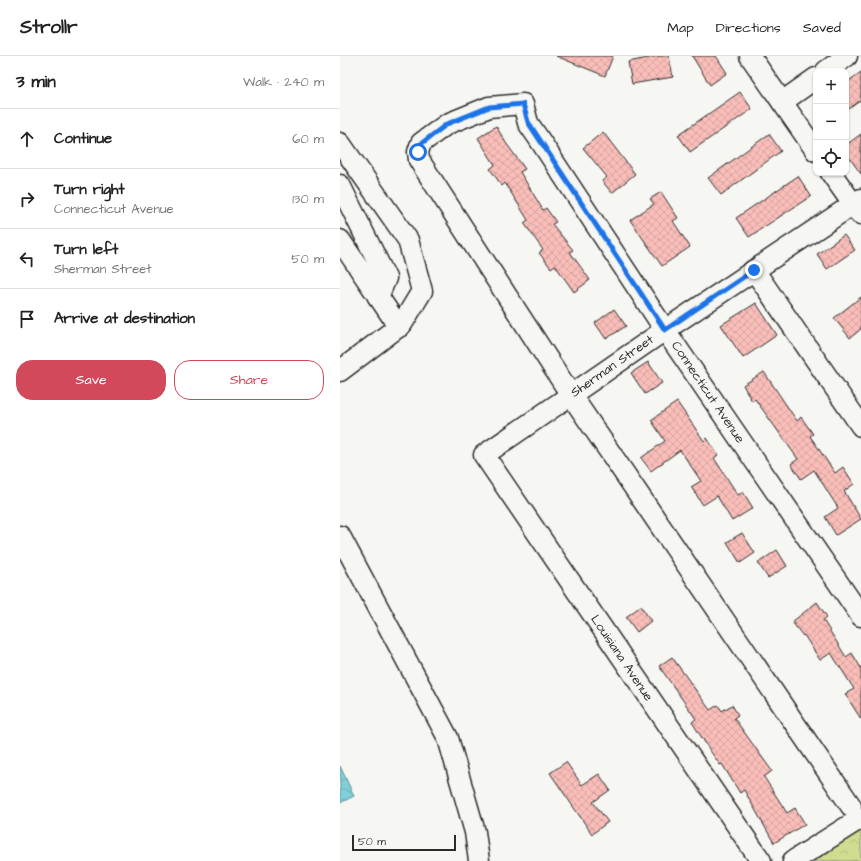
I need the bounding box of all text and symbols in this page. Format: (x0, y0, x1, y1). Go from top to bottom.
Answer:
text: Strollr (20, 14, 78, 41)
text: Map (667, 18, 694, 38)
text: Directions (716, 18, 781, 38)
text: Saved (803, 18, 841, 38)
map controls (813, 68, 849, 176)
button: + (813, 68, 849, 104)
text: 3 min (16, 70, 56, 94)
text: Walk · 240 m (243, 73, 324, 91)
button: − (813, 104, 849, 140)
icon: ahead (16, 128, 38, 150)
text: Continue (54, 128, 112, 149)
text: 60 m (292, 130, 324, 148)
button: locate (813, 140, 849, 176)
route start (409, 143, 427, 161)
text: Turn right (54, 179, 125, 200)
icon: right (16, 188, 38, 210)
text: 130 m (292, 190, 324, 208)
text: Connecticut Avenue (54, 200, 174, 218)
text: Turn left (54, 239, 118, 260)
icon: left (16, 248, 38, 270)
text: 50 m (291, 250, 324, 268)
text: Sherman Street (54, 260, 152, 278)
route end (745, 261, 763, 279)
icon: arrive (16, 308, 38, 330)
text: Arrive at destination (54, 308, 195, 329)
street label: Sherman Street (567, 330, 658, 401)
street label: Connecticut Avenue (667, 337, 749, 447)
button: Save (16, 360, 166, 400)
button: Share (174, 360, 324, 400)
street label: Louisiana Avenue (586, 611, 658, 705)
scale bar (352, 833, 456, 852)
text: 50 m (358, 834, 386, 849)

